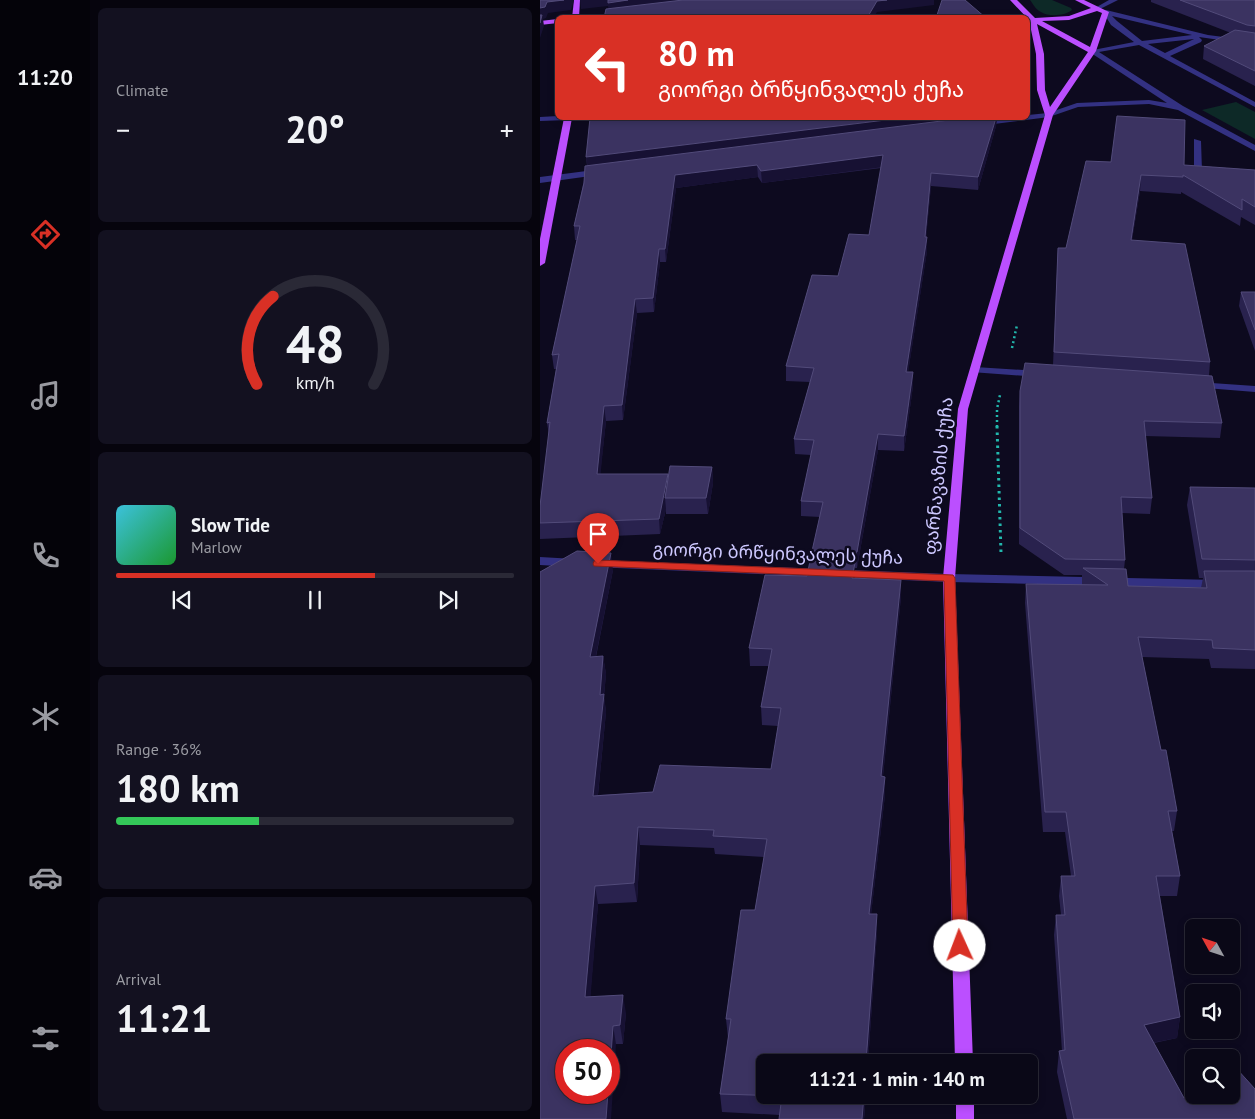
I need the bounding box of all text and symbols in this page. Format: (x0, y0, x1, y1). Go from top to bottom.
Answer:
text: 80 m (658, 30, 735, 76)
icon: left (575, 35, 640, 100)
text: 11:20 (17, 63, 73, 91)
text: გიორგი ბრწყინვალეს ქუჩა (658, 75, 964, 103)
text: Climate (116, 80, 168, 100)
text: 20° (285, 104, 345, 153)
text: − (116, 111, 130, 148)
text: + (500, 111, 514, 148)
icon: directions (28, 217, 63, 252)
text: 48 (286, 310, 344, 377)
text: km/h (295, 371, 335, 394)
icon: music (28, 378, 63, 413)
street label: ფარნავაზის ქუჩა (918, 396, 958, 556)
text: Slow Tide (191, 513, 270, 537)
pin (577, 513, 619, 564)
icon: arrive (584, 520, 612, 548)
text: Marlow (191, 537, 242, 557)
street label: გიორგი ბრწყინვალეს ქუჩა (652, 537, 904, 569)
icon: phone (28, 538, 63, 573)
icon: previous (168, 586, 196, 614)
icon: pause (301, 586, 329, 614)
icon: next (434, 586, 462, 614)
icon: climate (28, 699, 63, 734)
text: Range · 36% (116, 739, 201, 759)
text: 180 km (116, 763, 240, 812)
icon: car (28, 860, 63, 895)
position arrow (933, 919, 985, 971)
north arrow (1185, 919, 1240, 974)
map controls (1185, 919, 1240, 1104)
text: Arrival (116, 969, 161, 989)
button: sound (1185, 984, 1240, 1039)
text: 11:21 (116, 993, 212, 1042)
icon: filters (28, 1021, 63, 1056)
speed limit sign: 50 (555, 1039, 620, 1104)
button: search (1185, 1049, 1240, 1104)
text: 11:21 · 1 min · 140 m (809, 1067, 985, 1091)

